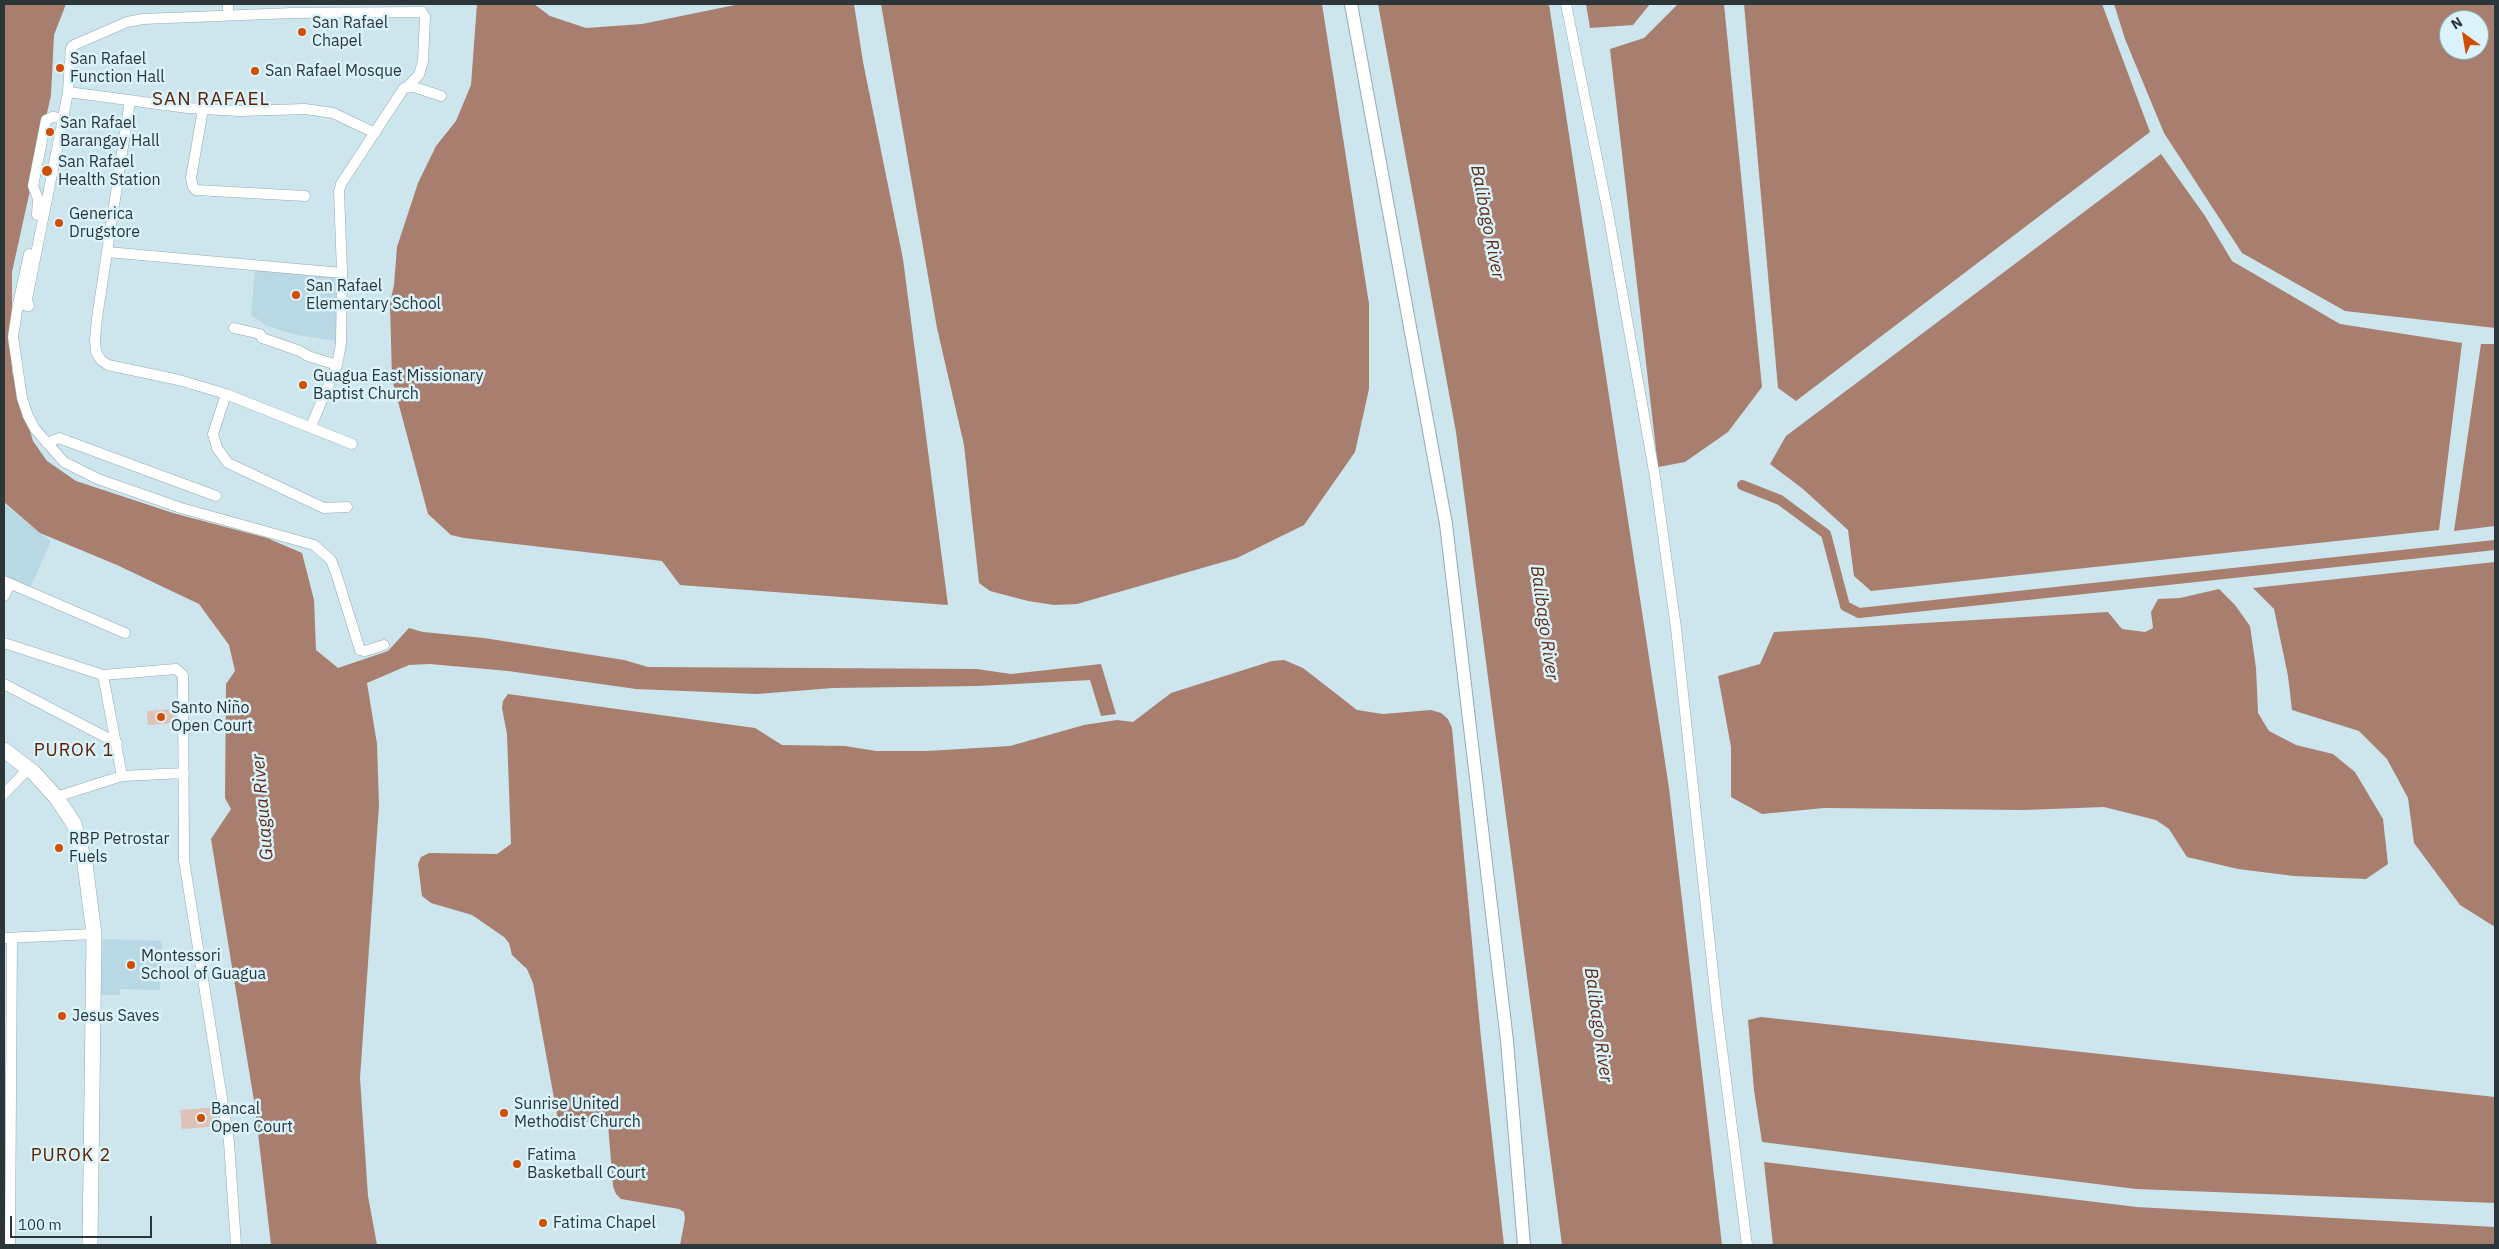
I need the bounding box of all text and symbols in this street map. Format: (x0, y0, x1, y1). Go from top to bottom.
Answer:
north arrow (2439, 10, 2489, 60)
place label: San Rafael Chapel (312, 13, 388, 51)
text: N (2448, 13, 2466, 33)
marker: San Rafael Chapel (296, 26, 308, 38)
place label: San Rafael Function Hall (70, 49, 165, 87)
place label: San Rafael Mosque (265, 61, 402, 81)
marker: San Rafael Function Hall (54, 62, 66, 74)
marker: San Rafael Mosque (249, 65, 261, 77)
district label: SAN RAFAEL (151, 89, 271, 111)
place label: San Rafael Barangay Hall (60, 113, 160, 151)
marker: San Rafael Barangay Hall (44, 126, 56, 138)
place label: San Rafael Health Station (58, 152, 161, 190)
water label: Balibago River (1465, 163, 1509, 281)
marker: San Rafael Health Station (40, 164, 54, 178)
place label: Generica Drugstore (69, 204, 140, 242)
marker: Generica Drugstore (53, 217, 65, 229)
place label: San Rafael Elementary School (306, 276, 441, 314)
marker: San Rafael Elementary School (290, 289, 302, 301)
place label: Guagua East Missionary Baptist Church (313, 366, 484, 404)
marker: Guagua East Missionary Baptist Church (297, 379, 309, 391)
water label: Balibago River (1525, 564, 1563, 682)
place label: Santo Niño Open Court (171, 698, 253, 736)
marker: Santo Niño Open Court (155, 711, 167, 723)
district label: PUROK 1 (33, 740, 115, 762)
water label: Guagua River (248, 753, 278, 861)
place label: RBP Petrostar Fuels (69, 829, 169, 867)
marker: RBP Petrostar Fuels (53, 842, 65, 854)
place label: Montessori School of Guagua (141, 946, 266, 984)
marker: Montessori School of Guagua (125, 959, 137, 971)
water label: Balibago River (1579, 966, 1617, 1084)
place label: Jesus Saves (72, 1006, 159, 1026)
marker: Jesus Saves (56, 1010, 68, 1022)
place label: Sunrise United Methodist Church (514, 1094, 641, 1132)
place label: Bancal Open Court (211, 1099, 293, 1137)
marker: Sunrise United Methodist Church (498, 1107, 510, 1119)
marker: Bancal Open Court (195, 1112, 207, 1124)
district label: PUROK 2 (30, 1145, 112, 1167)
place label: Fatima Basketball Court (527, 1145, 646, 1183)
marker: Fatima Basketball Court (511, 1158, 523, 1170)
scale bar (12, 1206, 155, 1238)
place label: Fatima Chapel (553, 1213, 656, 1233)
text: 100 m (18, 1215, 62, 1234)
marker: Fatima Chapel (537, 1217, 549, 1229)

